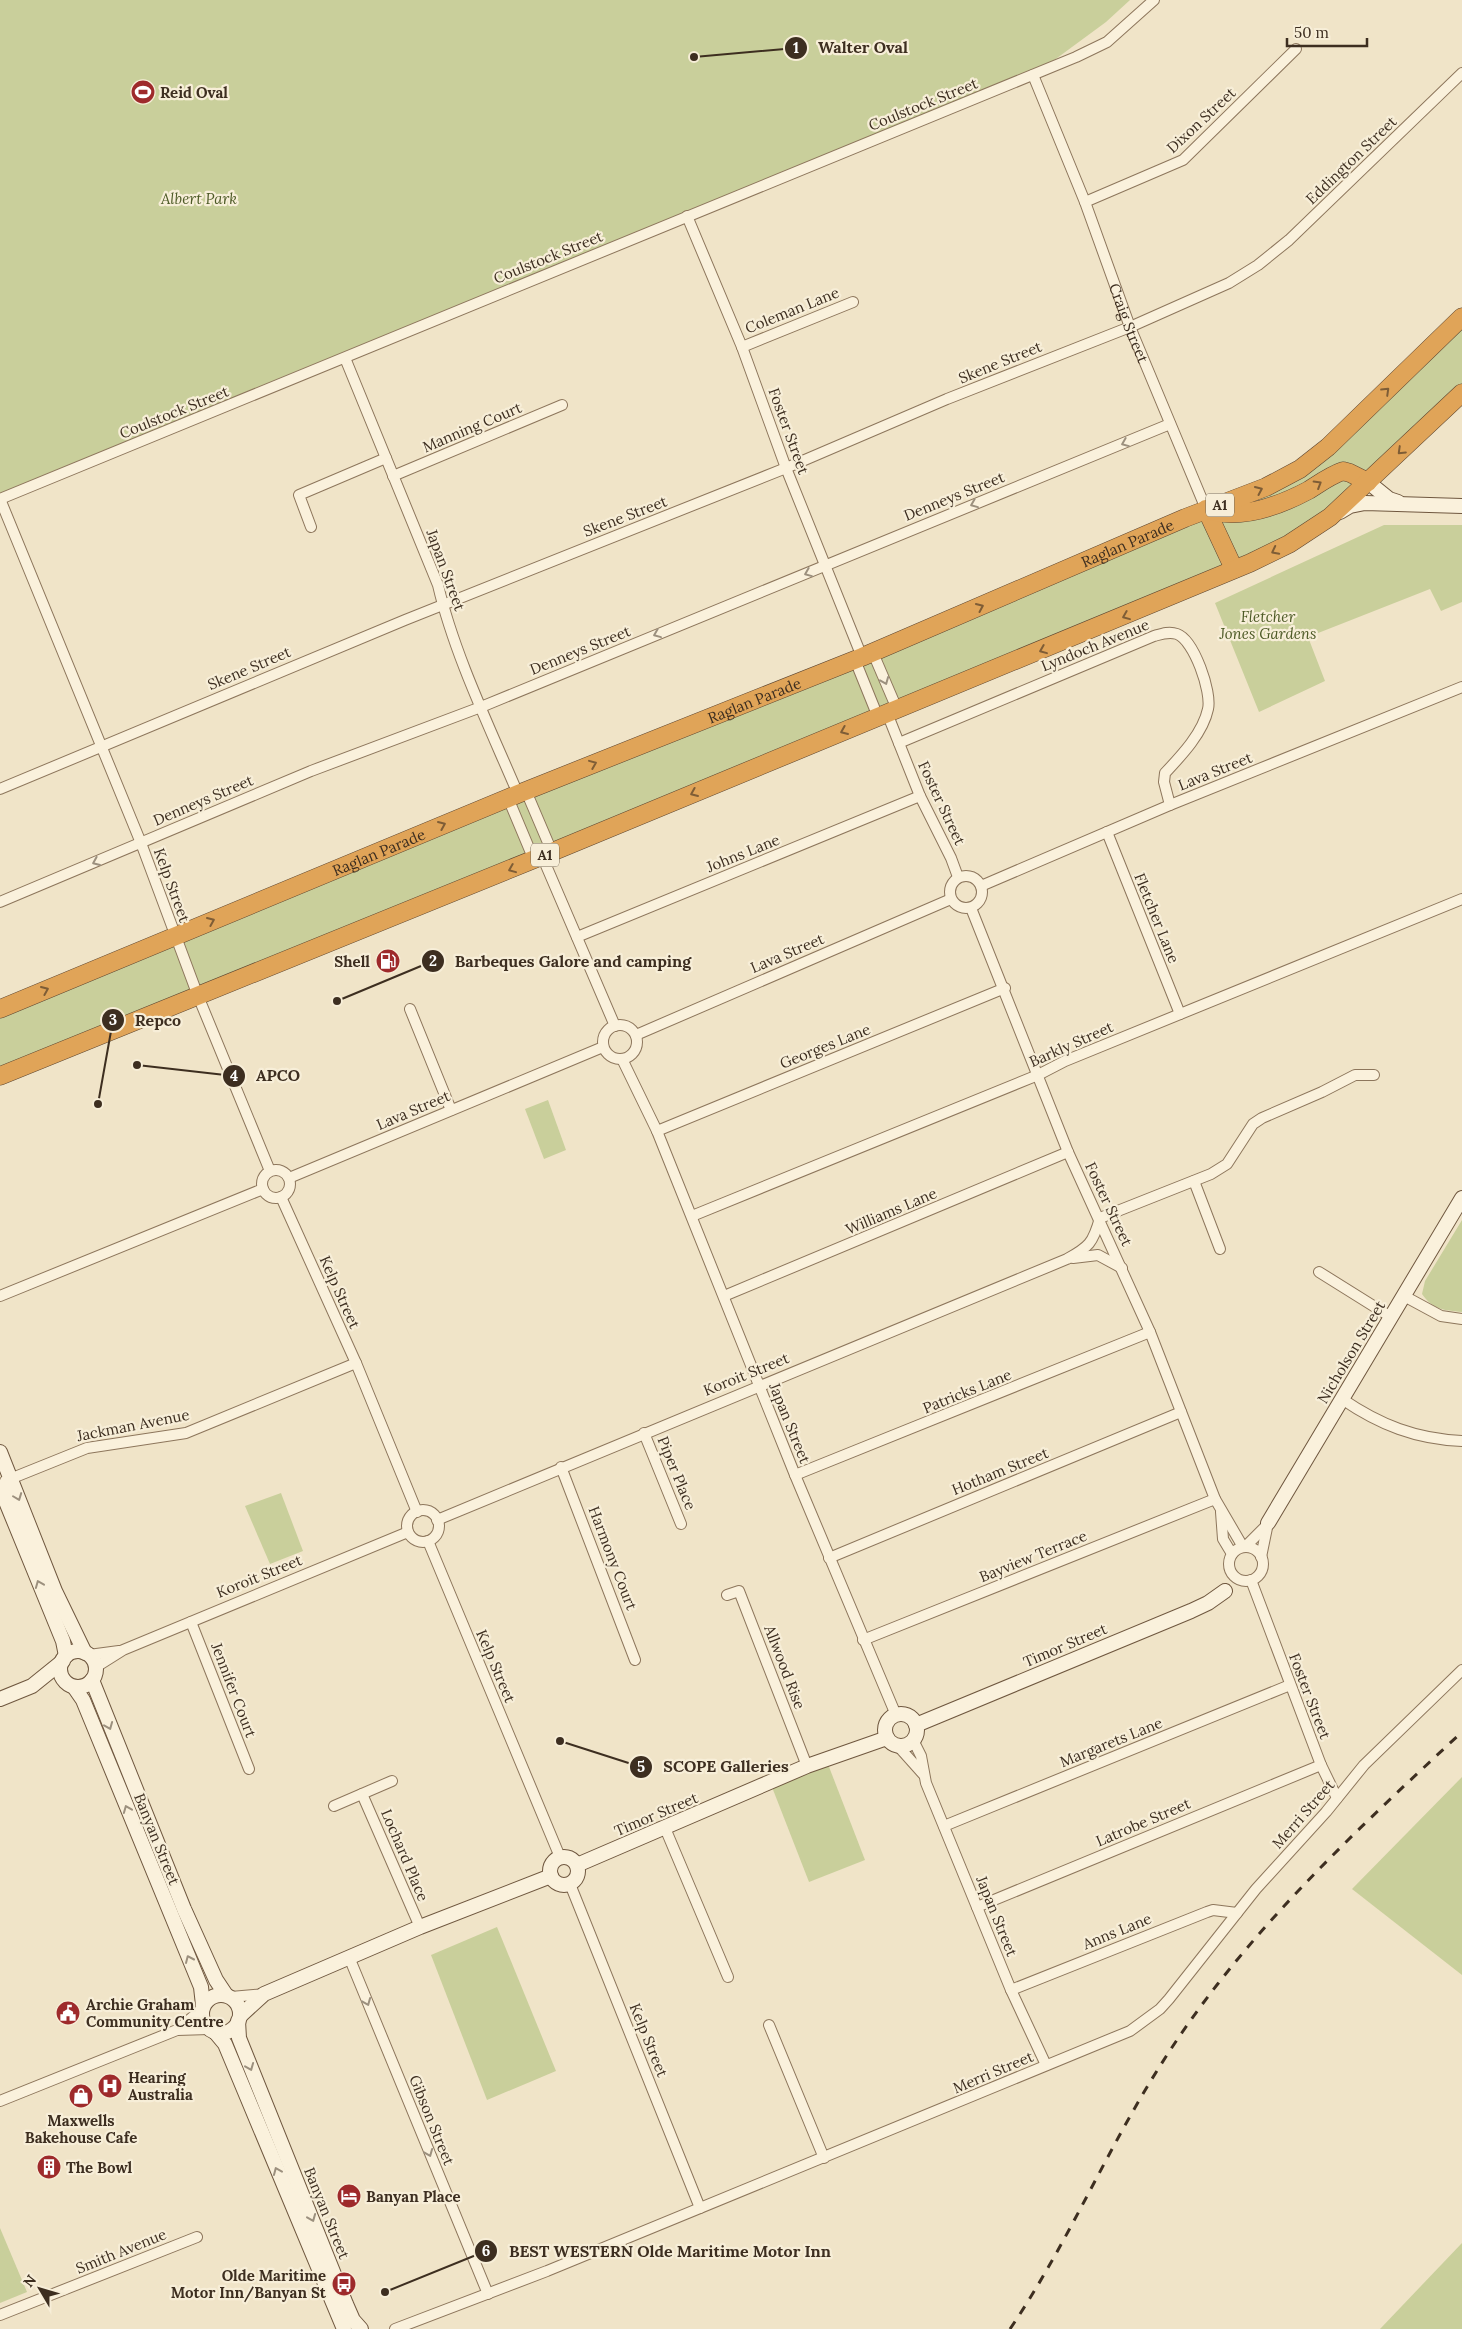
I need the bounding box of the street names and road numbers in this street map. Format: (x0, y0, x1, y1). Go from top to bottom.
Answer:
street label: Coulstock Street (866, 73, 981, 135)
street label: Dixon Street (1162, 83, 1240, 157)
street label: Eddington Street (1302, 112, 1401, 208)
street label: Coulstock Street (491, 226, 606, 288)
street label: Craig Street (1106, 281, 1153, 366)
street label: Coleman Lane (742, 283, 842, 337)
street label: Skene Street (956, 337, 1045, 387)
street label: Coulstock Street (117, 381, 232, 443)
street label: Foster Street (765, 385, 813, 477)
street label: Manning Court (420, 397, 525, 456)
street label: Denneys Street (901, 467, 1007, 525)
street label: Skene Street (580, 491, 670, 541)
road number: A1 (1206, 494, 1234, 516)
street label: Raglan Parade (1078, 515, 1176, 571)
street label: Japan Street (422, 526, 470, 614)
street label: Lyndoch Avenue (1038, 615, 1152, 675)
street label: Denneys Street (527, 621, 633, 679)
street label: Skene Street (205, 642, 294, 694)
street label: Raglan Parade (705, 673, 804, 727)
street label: Lava Street (1175, 747, 1255, 794)
street label: Foster Street (914, 758, 970, 848)
street label: Denneys Street (150, 770, 256, 830)
street label: Raglan Parade (329, 824, 428, 880)
street label: Johns Lane (703, 830, 782, 877)
road number: A1 (531, 844, 559, 866)
street label: Kelp Street (150, 845, 194, 925)
street label: Fletcher Lane (1130, 870, 1184, 966)
street label: Lava Street (747, 929, 827, 977)
street label: Barkly Street (1026, 1017, 1116, 1071)
street label: Georges Lane (777, 1019, 873, 1073)
street label: Lava Street (373, 1086, 453, 1134)
street label: Foster Street (1081, 1159, 1137, 1249)
street label: Williams Lane (843, 1183, 939, 1239)
street label: Kelp Street (316, 1253, 365, 1332)
street label: Nicholson Street (1313, 1297, 1389, 1407)
street label: Koroit Street (700, 1348, 792, 1400)
street label: Patricks Lane (920, 1365, 1014, 1417)
street label: Japan Street (765, 1379, 815, 1466)
street label: Jackman Avenue (74, 1405, 191, 1445)
street label: Piper Place (654, 1433, 700, 1513)
street label: Hotham Street (949, 1443, 1051, 1499)
street label: Harmony Court (585, 1503, 642, 1613)
street label: Bayview Terrace (976, 1526, 1090, 1586)
street label: Koroit Street (213, 1550, 305, 1602)
street label: Timor Street (1020, 1619, 1110, 1671)
street label: Allwood Rise (760, 1621, 810, 1712)
street label: Kelp Street (472, 1627, 520, 1706)
street label: Jennifer Court (207, 1639, 261, 1740)
street label: Foster Street (1285, 1650, 1335, 1742)
street label: Margarets Lane (1057, 1713, 1165, 1771)
street label: Merri Street (1268, 1775, 1338, 1852)
street label: Timor Street (611, 1788, 701, 1840)
street label: Banyan Street (130, 1790, 184, 1888)
street label: Latrobe Street (1093, 1793, 1193, 1850)
street label: Lochard Place (377, 1806, 433, 1904)
street label: Japan Street (972, 1872, 1022, 1959)
street label: Anns Lane (1079, 1909, 1154, 1954)
street label: Kelp Street (626, 2000, 672, 2080)
street label: Merri Street (950, 2046, 1036, 2097)
street label: Gibson Street (405, 2072, 459, 2168)
street label: Banyan Street (300, 2164, 354, 2262)
street label: Smith Avenue (73, 2224, 169, 2278)

